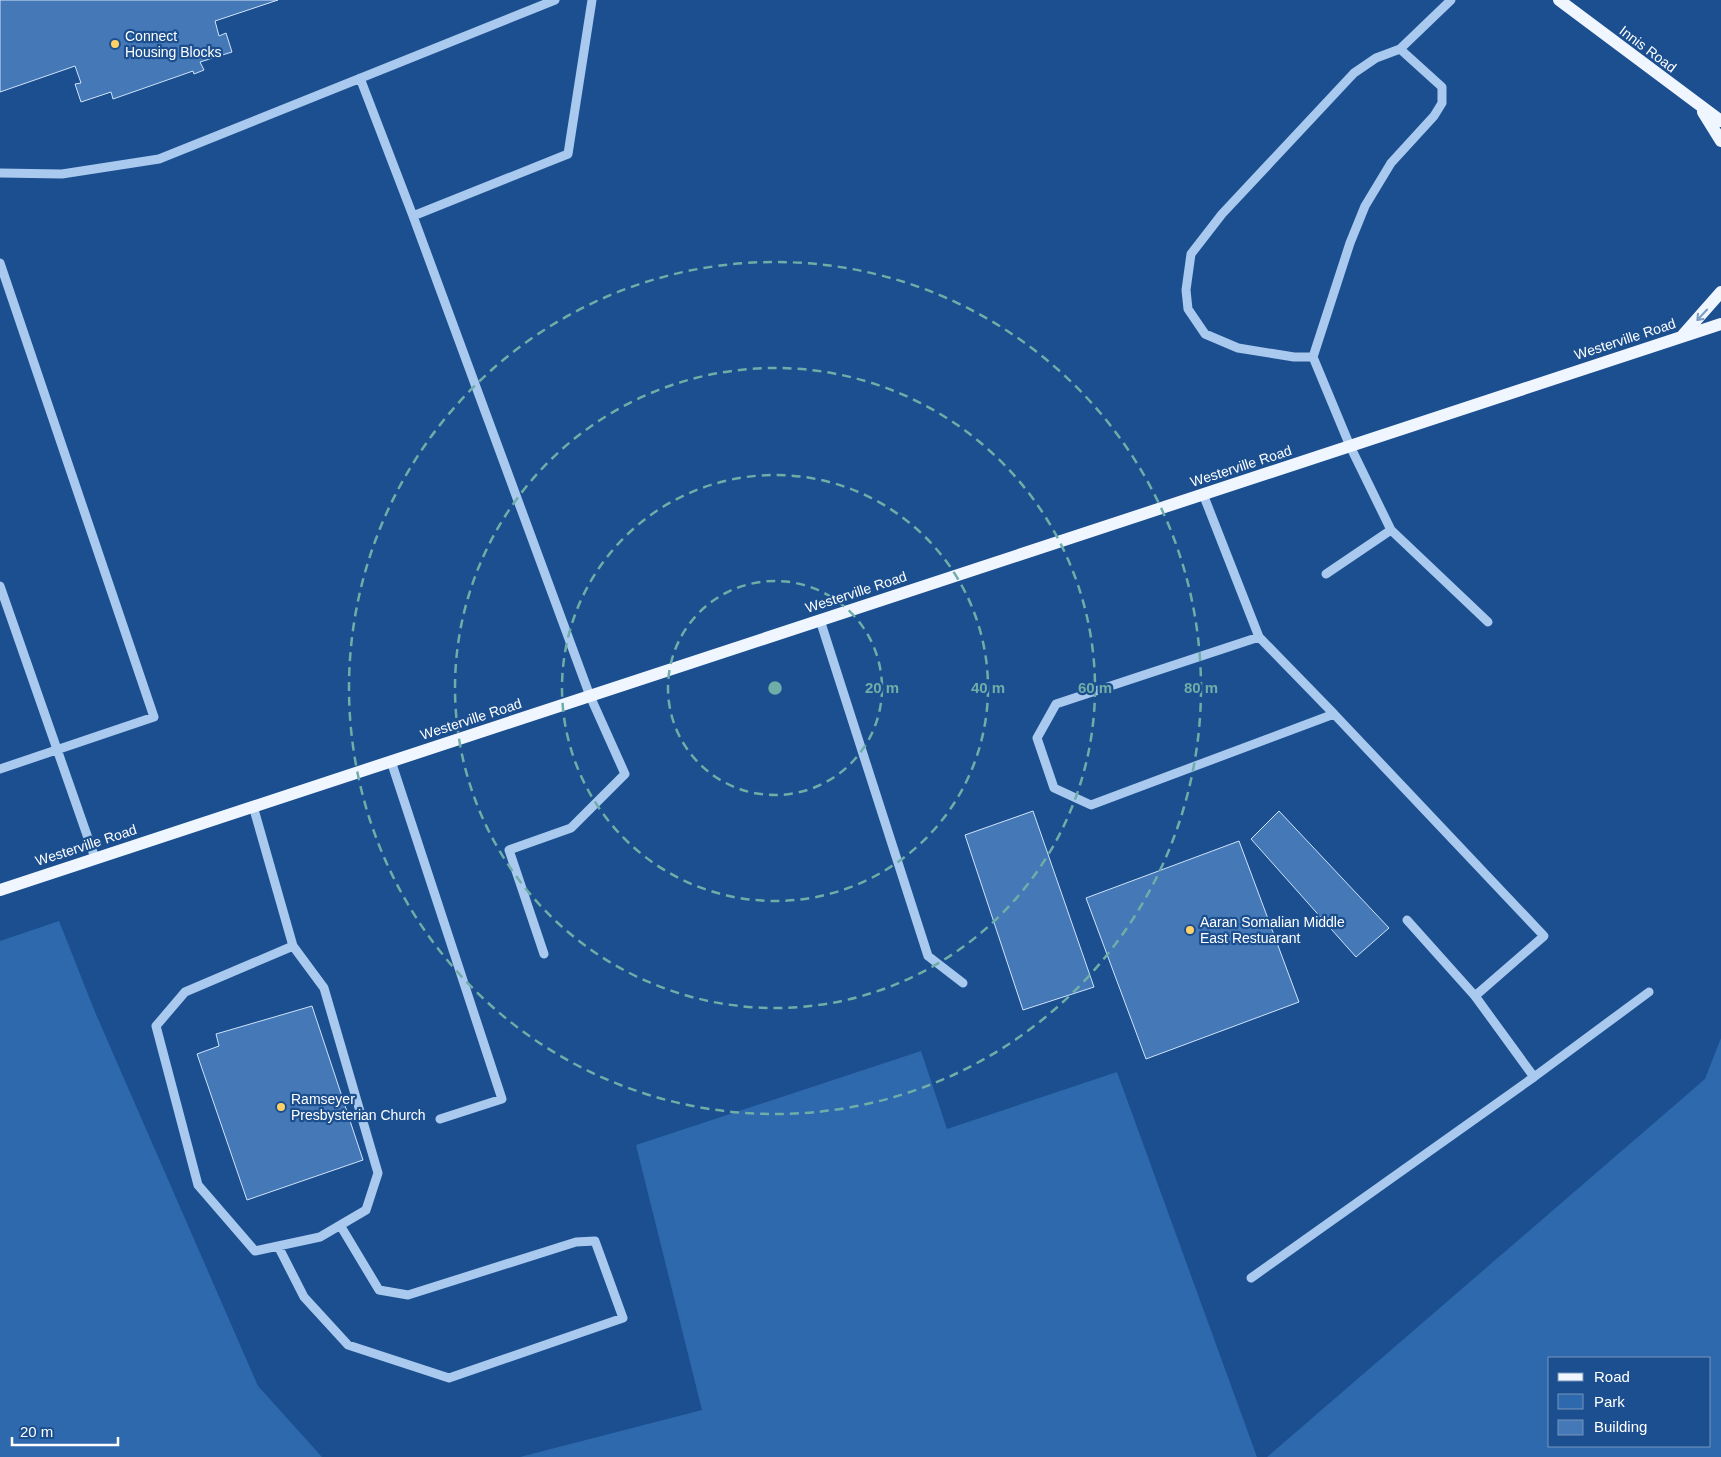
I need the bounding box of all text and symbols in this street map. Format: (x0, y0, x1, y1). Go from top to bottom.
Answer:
street label: Innis Road (1616, 22, 1680, 76)
place label: Connect Housing Blocks (125, 28, 222, 60)
marker: Connect Housing Blocks (109, 38, 121, 50)
one-way arrow (1696, 308, 1708, 321)
street label: Westerville Road (1572, 315, 1678, 363)
street label: Westerville Road (1188, 442, 1294, 490)
street label: Westerville Road (803, 568, 909, 616)
centre of rings (766, 679, 784, 697)
text: 20 m (865, 679, 899, 696)
text: 40 m (971, 679, 1005, 696)
text: 60 m (1078, 679, 1112, 696)
text: 80 m (1184, 679, 1218, 696)
street label: Westerville Road (418, 695, 524, 743)
street label: Westerville Road (33, 821, 139, 869)
place label: Aaran Somalian Middle East Restuarant (1200, 914, 1345, 946)
marker: Aaran Somalian Middle East Restuarant (1184, 924, 1196, 936)
place label: Ramseyer Presbysterian Church (291, 1091, 426, 1123)
marker: Ramseyer Presbysterian Church (275, 1101, 287, 1113)
legend (1548, 1357, 1711, 1447)
text: Road (1594, 1368, 1630, 1385)
text: Park (1594, 1393, 1625, 1410)
scale bar (12, 1414, 119, 1446)
text: Building (1594, 1418, 1647, 1435)
text: 20 m (20, 1423, 53, 1440)

